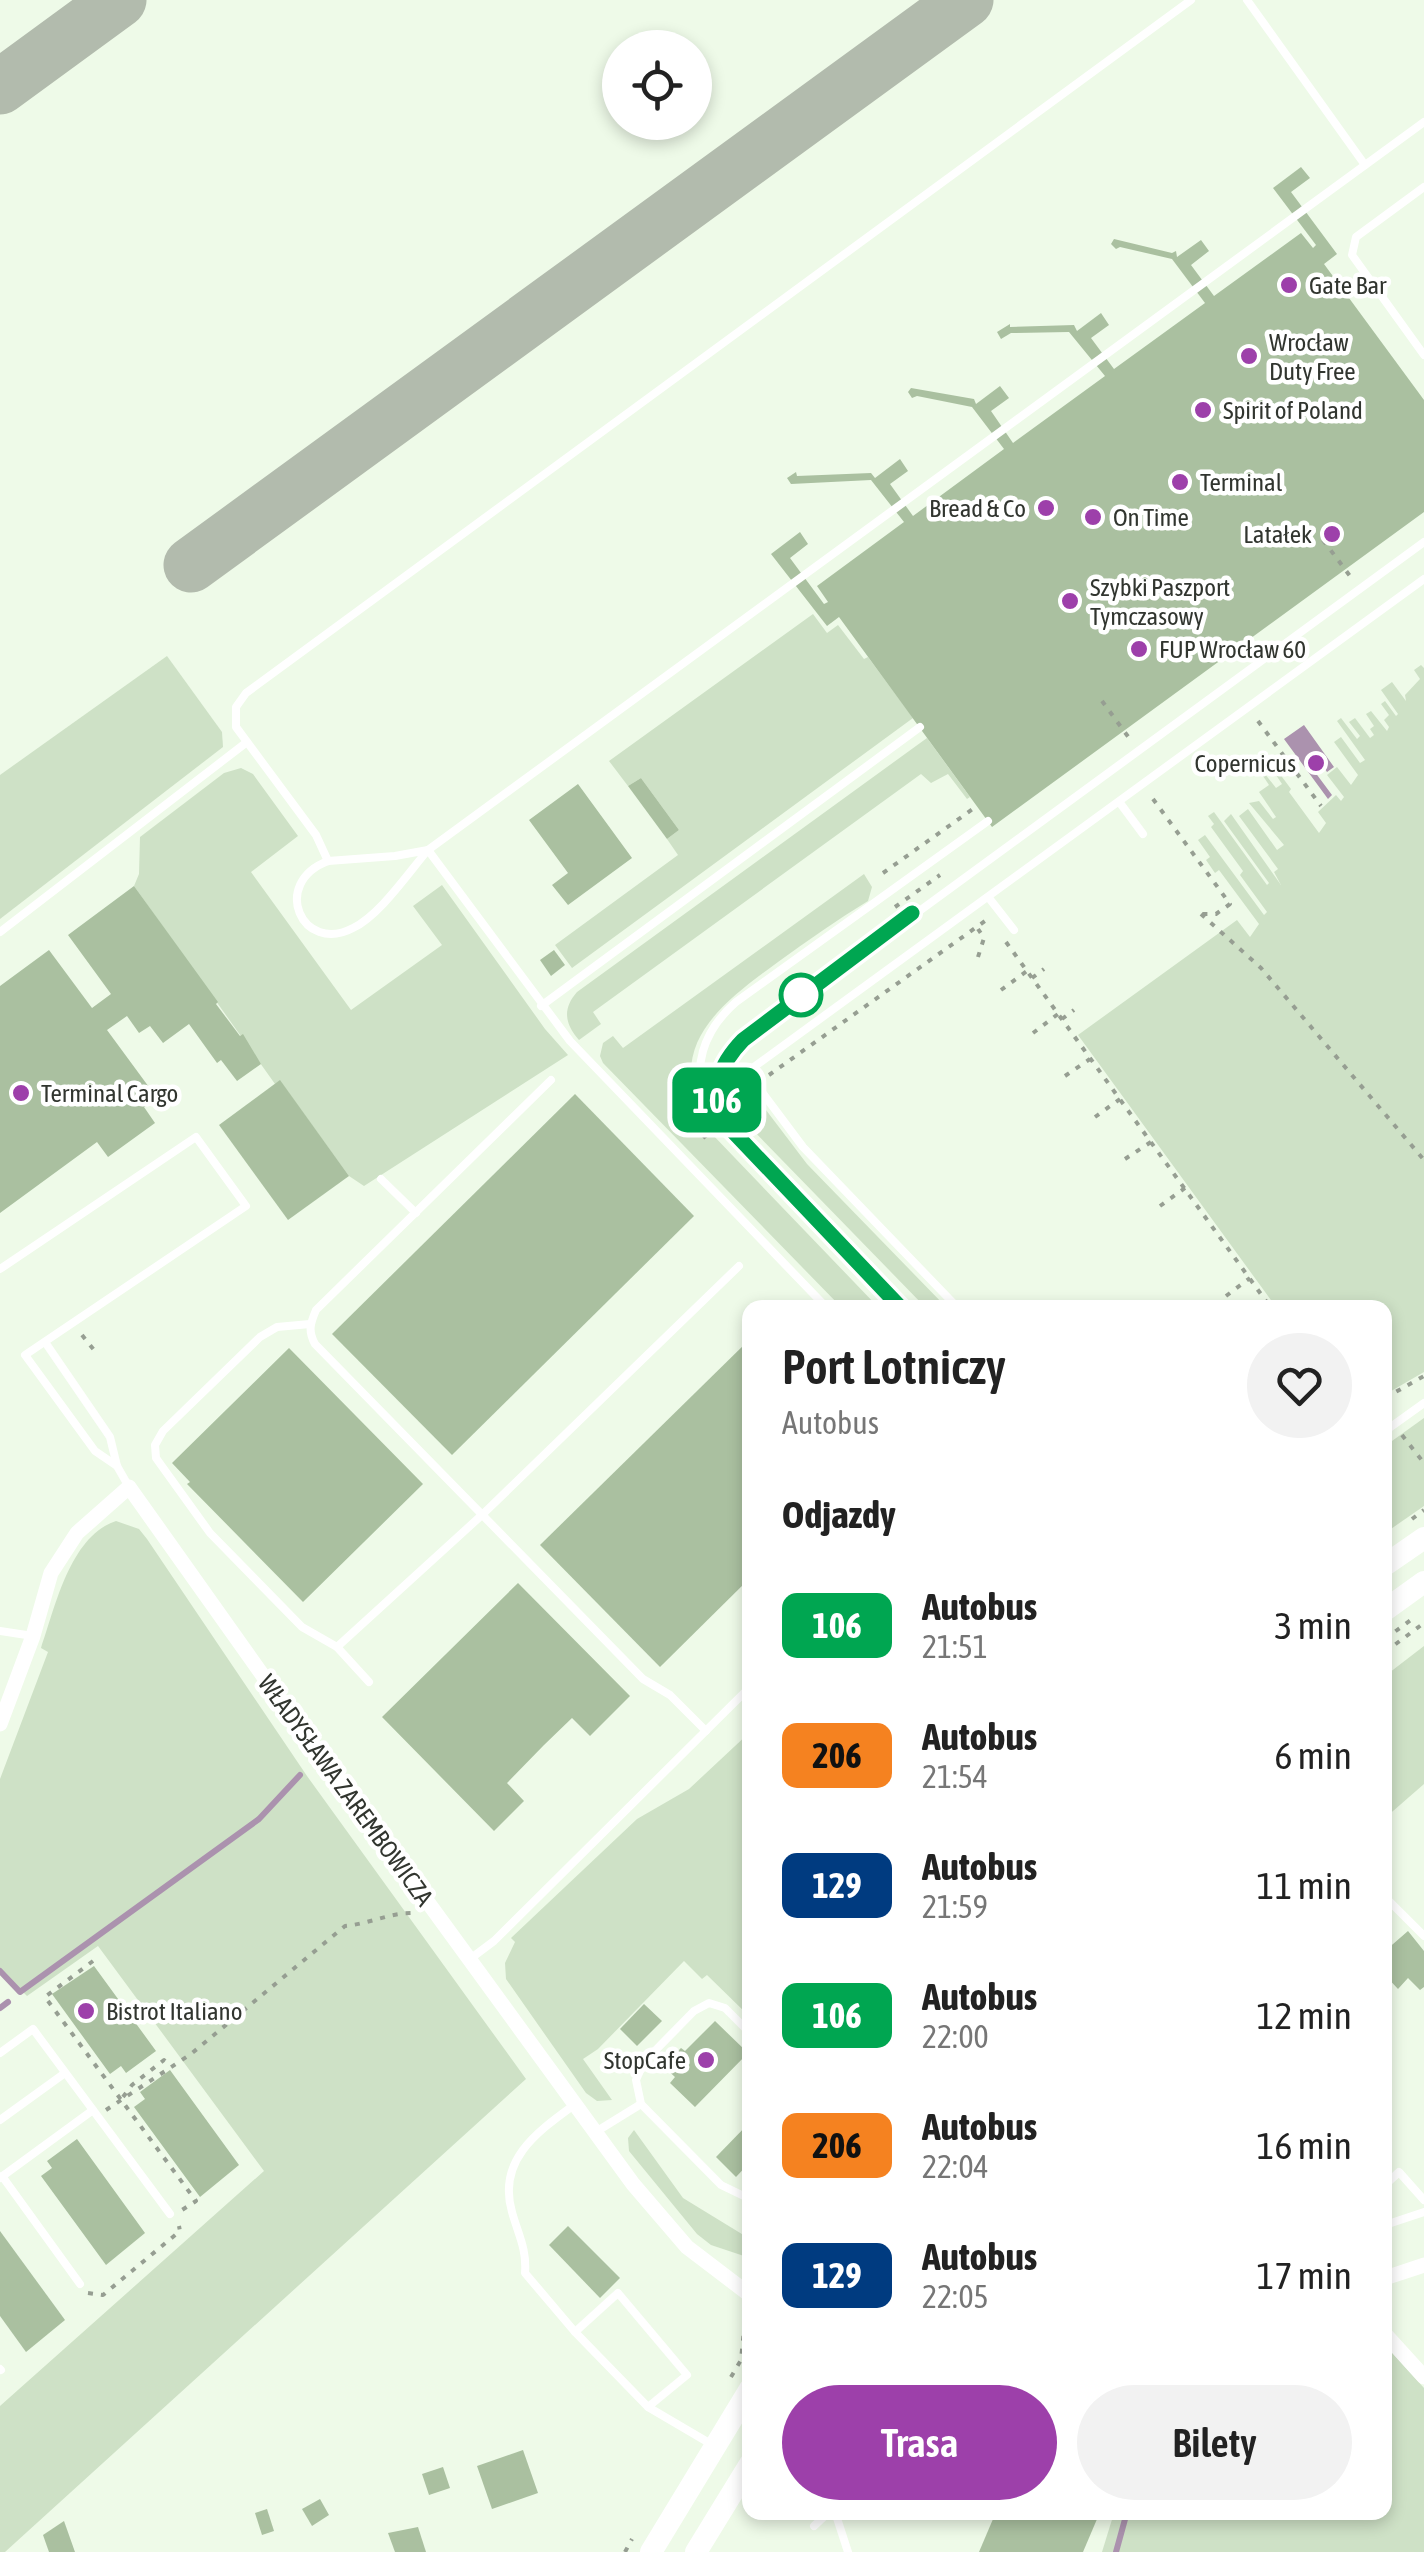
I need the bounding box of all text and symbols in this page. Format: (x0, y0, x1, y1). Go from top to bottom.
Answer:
map controls (602, 30, 712, 140)
button: locate (602, 30, 712, 140)
place label: Gate Bar (1309, 271, 1387, 299)
marker: Gate Bar (1278, 274, 1300, 296)
place label: Wrocław Duty Free (1269, 328, 1356, 385)
marker: Wrocław Duty Free (1238, 345, 1260, 367)
place label: Spirit of Poland (1223, 396, 1363, 424)
marker: Spirit of Poland (1192, 399, 1214, 421)
place label: Terminal (1200, 468, 1283, 496)
marker: Terminal (1169, 471, 1191, 493)
place label: Bread & Co (929, 494, 1026, 522)
marker: Bread & Co (1035, 497, 1057, 519)
place label: On Time (1113, 503, 1189, 531)
marker: On Time (1082, 506, 1104, 528)
place label: Latałek (1243, 520, 1312, 548)
marker: Latałek (1321, 523, 1343, 545)
place label: Szybki Paszport Tymczasowy (1090, 573, 1230, 630)
marker: Szybki Paszport Tymczasowy (1059, 590, 1081, 612)
place label: FUP Wrocław 60 (1159, 635, 1306, 663)
marker: FUP Wrocław 60 (1128, 638, 1150, 660)
place label: Copernicus (1194, 749, 1296, 777)
marker: Copernicus (1305, 752, 1327, 774)
unlabelled marker (780, 974, 822, 1016)
line badge: 106 (660, 1068, 774, 1132)
place label: Terminal Cargo (41, 1079, 178, 1107)
text: 106 (692, 1080, 742, 1120)
marker: Terminal Cargo (10, 1082, 32, 1104)
button: heart (1247, 1333, 1352, 1438)
text: Port Lotniczy (782, 1339, 1006, 1394)
text: Autobus (782, 1404, 879, 1441)
text: Odjazdy (782, 1493, 896, 1536)
text: Autobus (922, 1585, 1037, 1628)
text: 3 min (1274, 1604, 1352, 1647)
text: 106 (812, 1605, 862, 1645)
text: 21:51 (922, 1628, 988, 1665)
street label: WŁADYSŁAWA ZAREMBOWICZA (253, 1669, 440, 1911)
text: Autobus (922, 1715, 1037, 1758)
text: 6 min (1274, 1734, 1352, 1777)
text: 206 (812, 1735, 862, 1775)
text: 21:54 (922, 1758, 988, 1795)
text: Autobus (922, 1845, 1037, 1888)
text: 11 min (1257, 1864, 1352, 1907)
text: 129 (812, 1865, 862, 1905)
text: 21:59 (922, 1888, 988, 1925)
text: Autobus (922, 1975, 1037, 2018)
text: 12 min (1257, 1994, 1352, 2037)
text: 106 (812, 1995, 862, 2035)
place label: Bistrot Italiano (106, 1997, 242, 2025)
marker: Bistrot Italiano (75, 2000, 97, 2022)
text: 22:00 (922, 2018, 989, 2055)
place label: StopCafe (604, 2046, 686, 2074)
marker: StopCafe (695, 2049, 717, 2071)
text: Autobus (922, 2105, 1037, 2148)
text: 16 min (1257, 2124, 1352, 2167)
text: 206 (812, 2125, 862, 2165)
text: 22:04 (922, 2148, 989, 2185)
text: Autobus (922, 2235, 1037, 2278)
text: 17 min (1257, 2254, 1352, 2297)
text: 129 (812, 2255, 862, 2295)
text: 22:05 (922, 2278, 989, 2315)
button: Trasa (782, 2385, 1057, 2500)
button: Bilety (1077, 2385, 1352, 2500)

